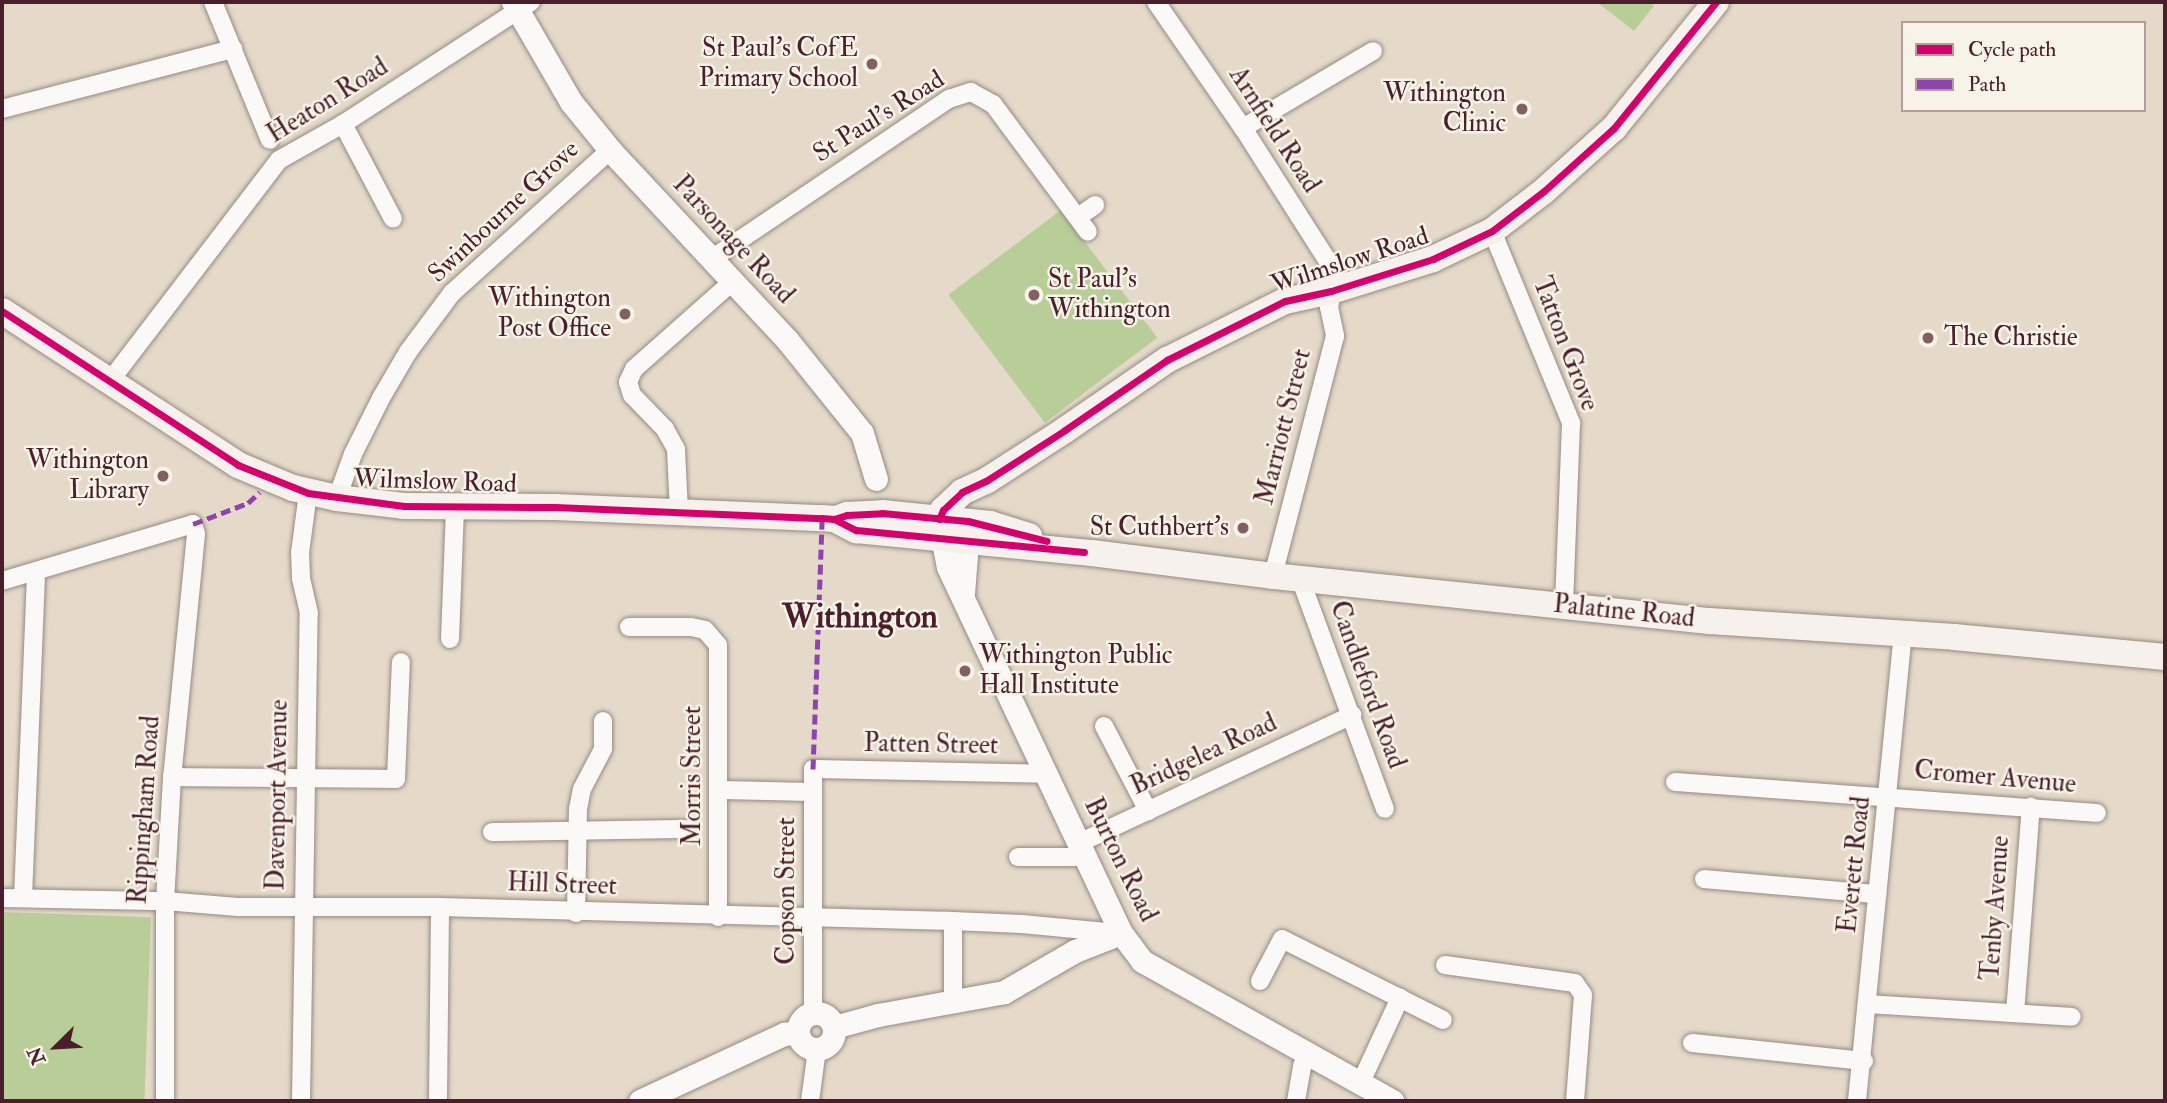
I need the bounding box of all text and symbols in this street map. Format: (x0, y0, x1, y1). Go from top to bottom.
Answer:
legend (1901, 21, 2146, 112)
place label: St Paul's CofE Primary School (699, 33, 858, 94)
text: Cycle path (1968, 36, 2056, 63)
street label: Heaton Road (262, 52, 394, 150)
marker: St Paul's CofE Primary School (864, 56, 880, 72)
street label: Arnfield Road (1222, 61, 1326, 199)
street label: St Paul's Road (808, 64, 950, 170)
text: Path (1968, 71, 2006, 98)
place label: Withington Clinic (1383, 78, 1506, 140)
marker: Withington Clinic (1512, 99, 1532, 119)
street label: Swinbourne Grove (422, 134, 586, 290)
street label: Parsonage Road (666, 169, 800, 311)
street label: Wilmslow Road (1267, 221, 1433, 301)
place label: St Paul's Withington (1048, 264, 1171, 326)
street label: Tatton Grove (1525, 273, 1605, 415)
place label: Withington Post Office (488, 283, 611, 344)
marker: St Paul's Withington (1026, 287, 1042, 303)
marker: Withington Post Office (617, 306, 633, 322)
place label: The Christie (1944, 322, 2078, 354)
marker: The Christie (1918, 328, 1938, 348)
street label: Marriott Street (1250, 346, 1318, 508)
place label: Withington Library (26, 445, 149, 506)
street label: Wilmslow Road (353, 464, 517, 500)
marker: Withington Library (155, 468, 171, 484)
place label: St Cuthbert's (1090, 512, 1229, 544)
marker: St Cuthbert's (1235, 520, 1251, 536)
street label: Palatine Road (1552, 589, 1696, 635)
district label: Withington (782, 597, 938, 637)
street label: Candleford Road (1322, 597, 1412, 773)
place label: Withington Public Hall Institute (979, 640, 1172, 702)
marker: Withington Public Hall Institute (957, 663, 973, 679)
street label: Davenport Avenue (261, 699, 295, 891)
street label: Morris Street (677, 706, 709, 846)
street label: Bridgelea Road (1126, 708, 1282, 802)
street label: Rippingham Road (123, 715, 167, 905)
street label: Patten Street (863, 728, 999, 762)
street label: Cromer Avenue (1913, 755, 2077, 801)
street label: Burton Road (1077, 793, 1163, 927)
street label: Everett Road (1832, 795, 1878, 935)
street label: Copson Street (771, 817, 803, 965)
street label: Tenby Avenue (1975, 835, 2017, 981)
street label: Hill Street (507, 867, 617, 903)
north arrow (21, 1012, 91, 1082)
text: N (22, 1043, 51, 1068)

